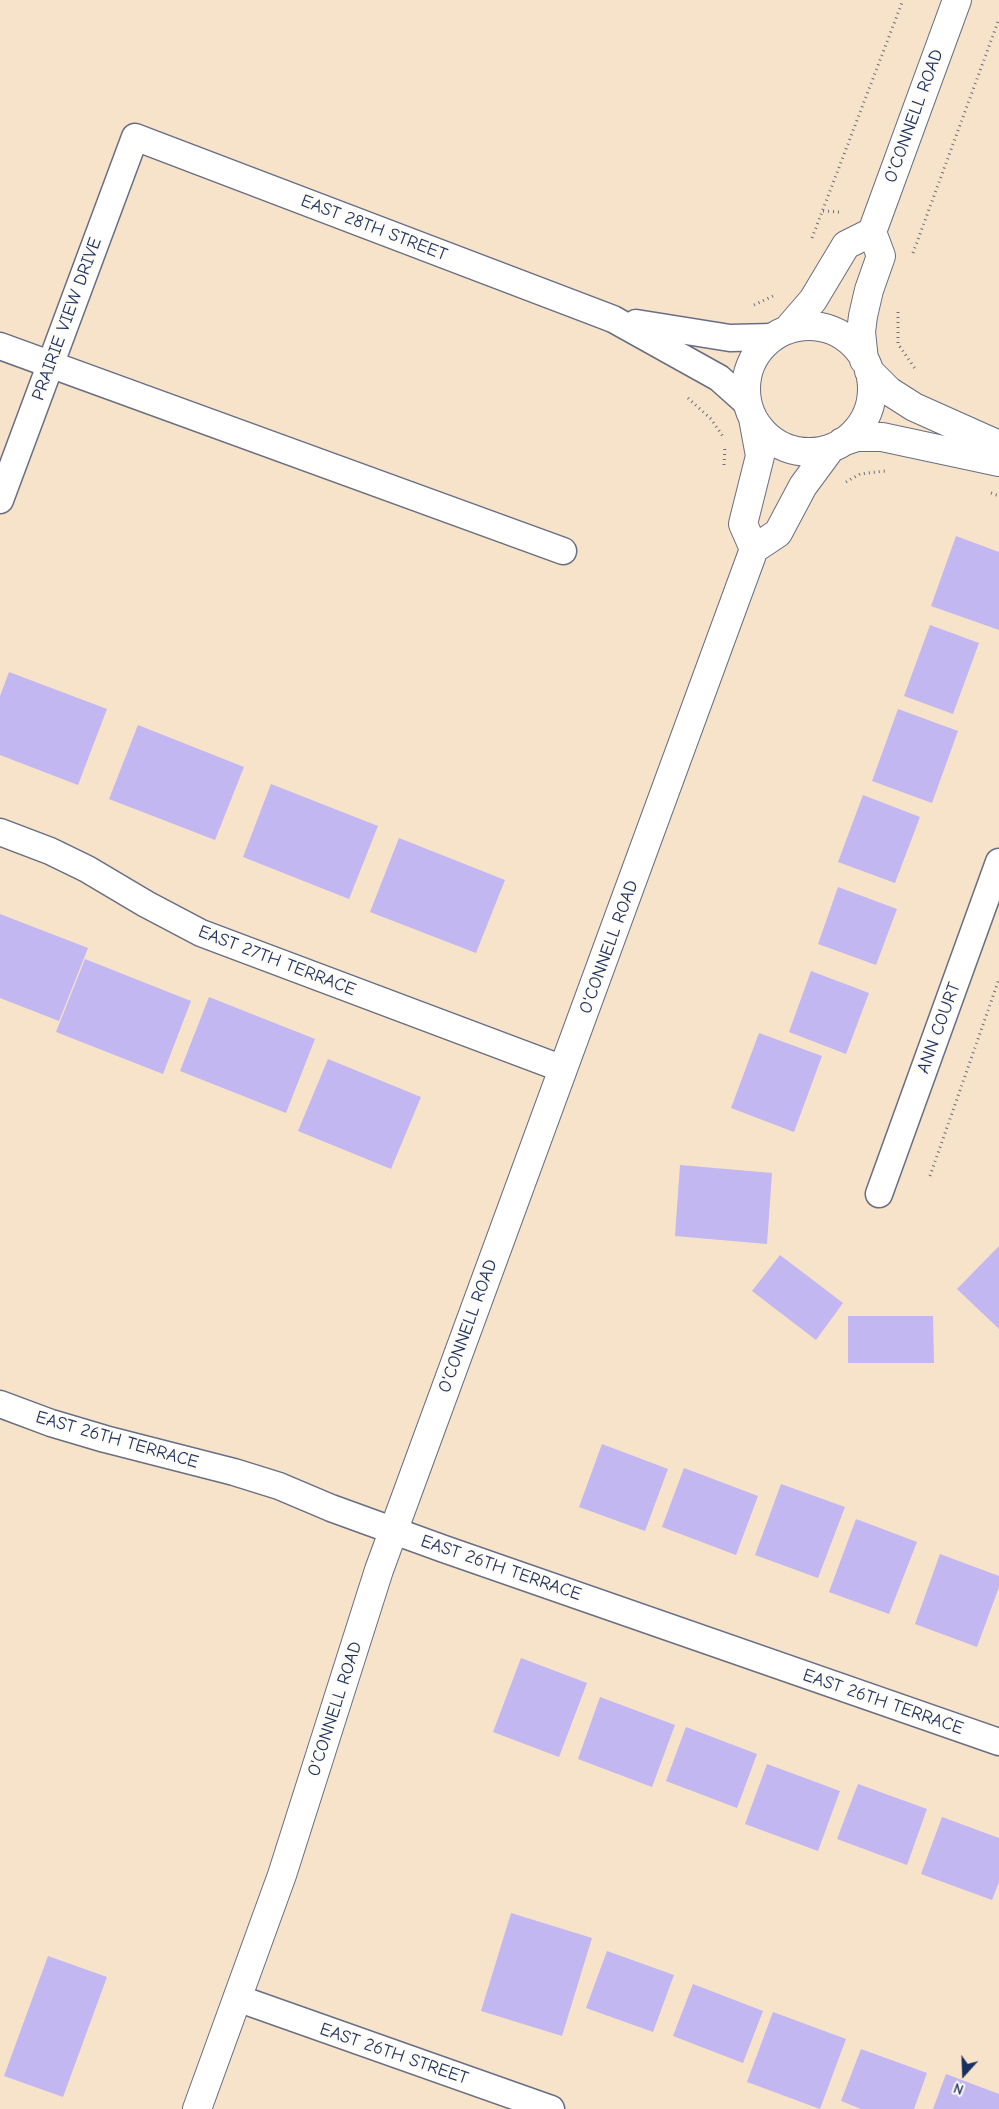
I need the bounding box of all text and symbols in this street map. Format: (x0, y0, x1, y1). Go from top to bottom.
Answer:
street label: O'CONNELL ROAD (880, 46, 948, 186)
street label: EAST 28TH STREET (298, 190, 450, 266)
street label: PRAIRIE VIEW DRIVE (27, 235, 107, 403)
street label: O'CONNELL ROAD (575, 877, 643, 1017)
street label: EAST 27TH TERRACE (195, 921, 359, 1001)
street label: ANN COURT (913, 980, 965, 1076)
street label: O'CONNELL ROAD (434, 1256, 502, 1396)
street label: EAST 26TH TERRACE (33, 1406, 201, 1474)
street label: EAST 26TH TERRACE (418, 1530, 584, 1606)
street label: O'CONNELL ROAD (303, 1639, 367, 1779)
street label: EAST 26TH TERRACE (800, 1664, 966, 1740)
street label: EAST 26TH STREET (317, 2018, 471, 2090)
north arrow (939, 2049, 989, 2099)
text: N (952, 2079, 966, 2098)

